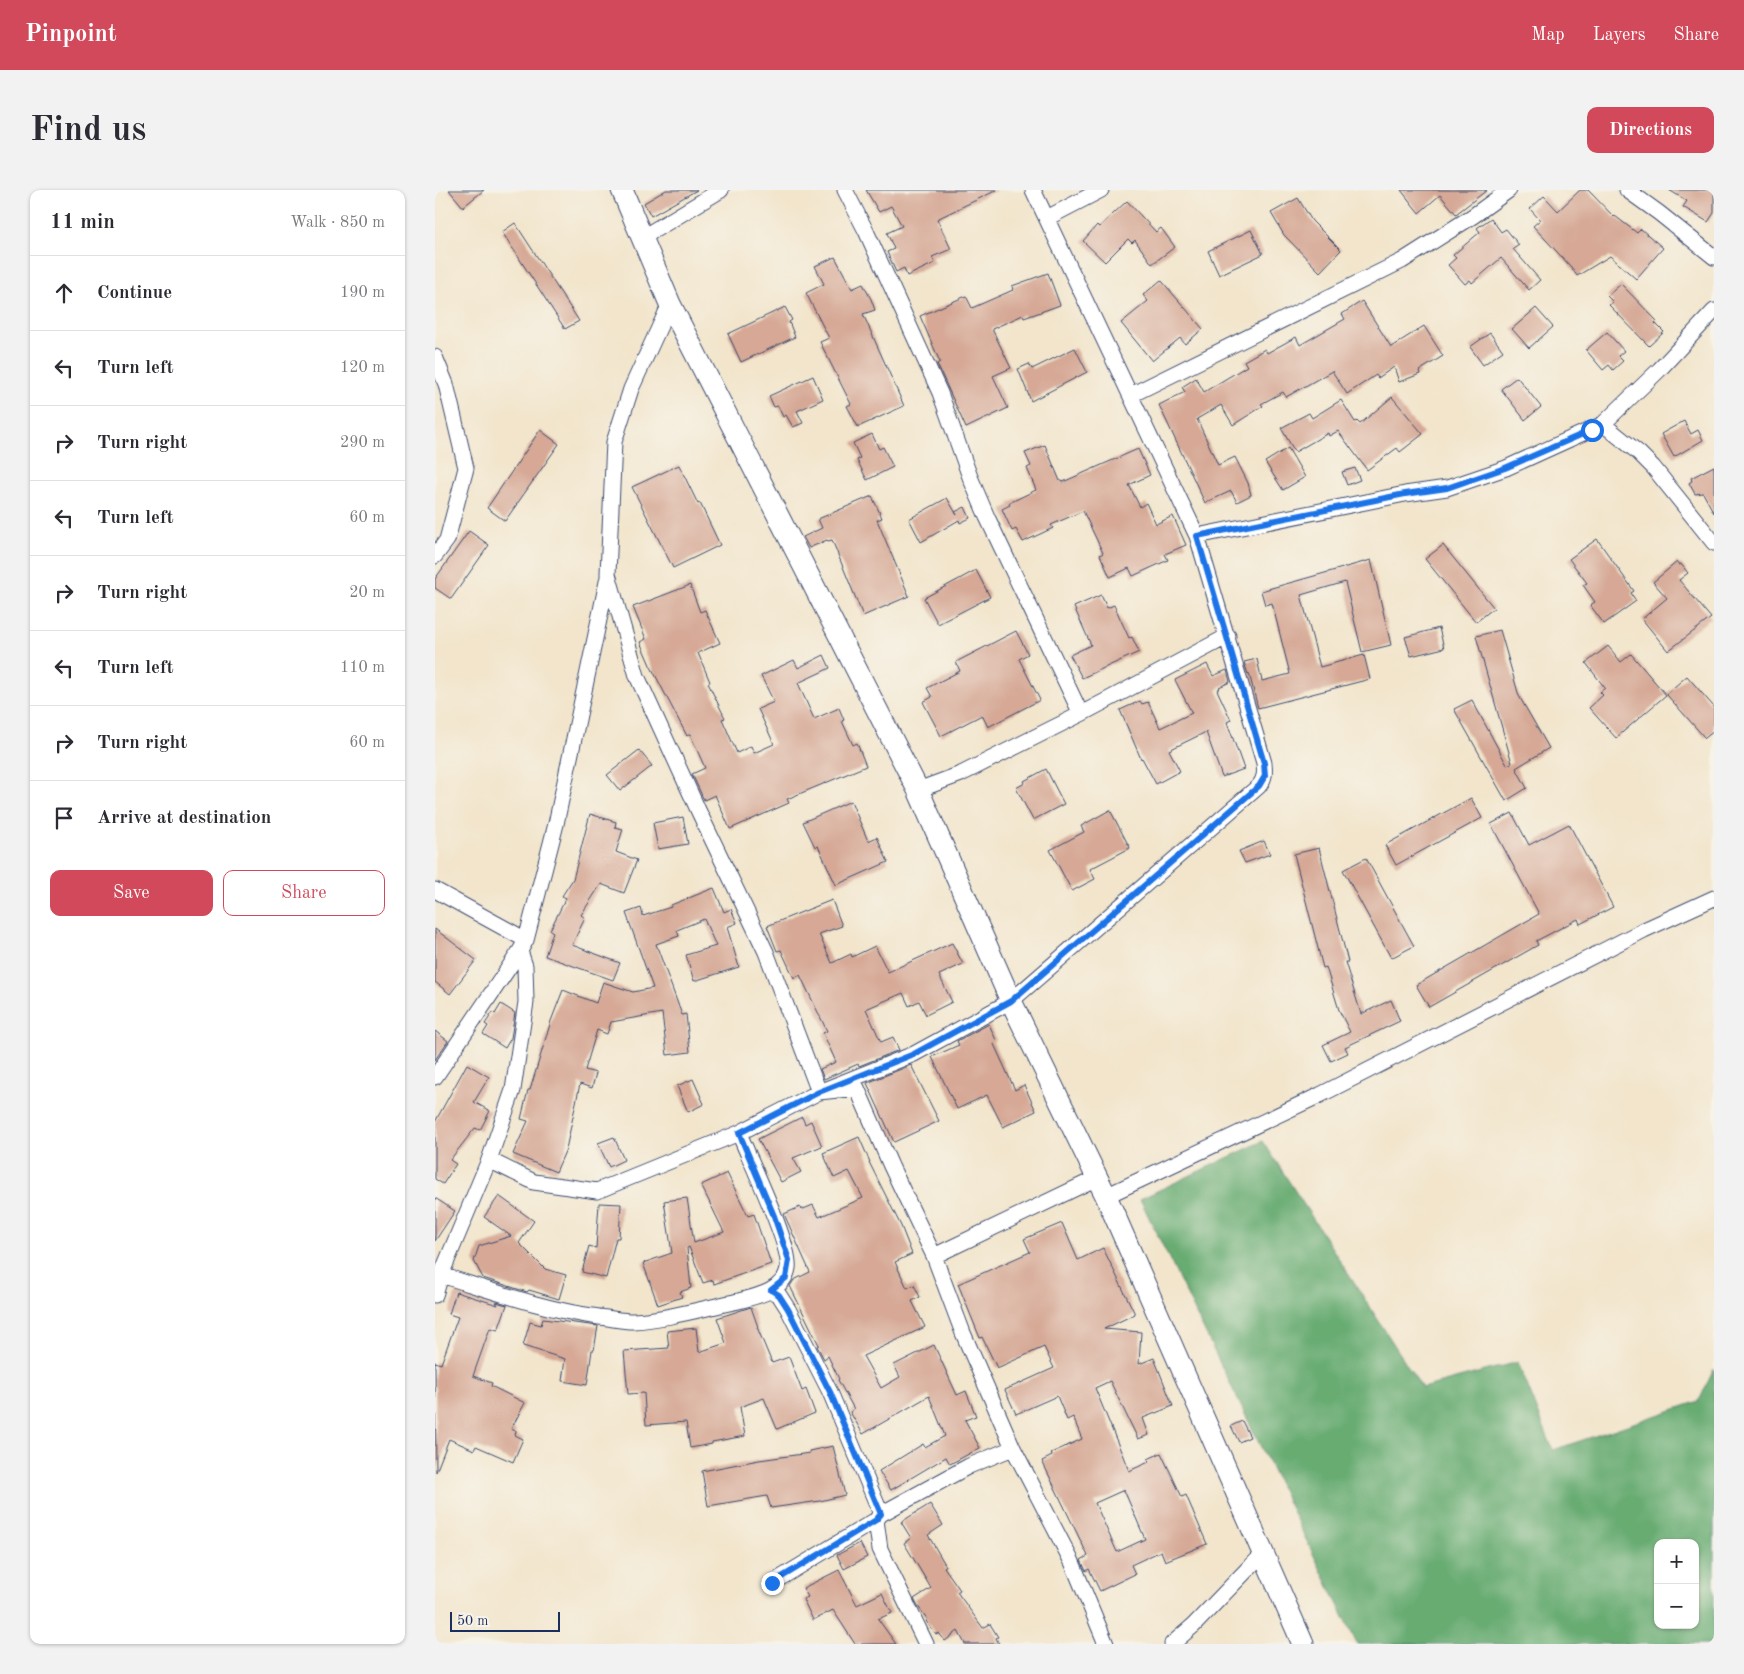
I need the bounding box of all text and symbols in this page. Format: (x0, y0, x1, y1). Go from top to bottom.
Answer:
text: Pinpoint (25, 23, 117, 47)
text: Map (1531, 26, 1565, 44)
text: Layers (1593, 26, 1645, 44)
text: Share (1673, 26, 1719, 44)
button: Directions (1587, 107, 1714, 153)
text: Find us (30, 113, 146, 148)
text: 11 min (50, 212, 115, 233)
text: Walk · 850 m (290, 215, 385, 231)
icon: ahead (50, 279, 78, 307)
text: Continue (97, 284, 172, 303)
text: 190 m (340, 285, 385, 301)
icon: left (50, 354, 78, 382)
text: Turn left (97, 359, 174, 378)
text: 120 m (340, 360, 385, 376)
route start (1581, 419, 1604, 442)
icon: right (50, 429, 78, 457)
text: Turn right (97, 434, 187, 453)
text: 290 m (340, 435, 385, 451)
icon: left (50, 504, 78, 532)
text: Turn left (97, 509, 174, 528)
text: 60 m (349, 510, 385, 526)
icon: right (50, 579, 78, 607)
text: Turn right (97, 584, 187, 603)
text: 20 m (349, 585, 385, 601)
icon: left (50, 654, 78, 682)
text: Turn left (97, 659, 174, 678)
text: 110 m (340, 660, 385, 676)
icon: right (50, 729, 78, 757)
text: Turn right (97, 734, 187, 753)
text: 60 m (349, 735, 385, 751)
icon: arrive (50, 804, 78, 832)
text: Arrive at destination (97, 809, 271, 828)
button: Save (50, 870, 213, 916)
button: Share (223, 870, 385, 916)
map controls (1654, 1539, 1699, 1629)
button: + (1654, 1539, 1699, 1584)
route end (761, 1572, 784, 1595)
button: − (1654, 1584, 1699, 1629)
scale bar (450, 1609, 560, 1632)
text: 50 m (457, 1614, 488, 1628)

